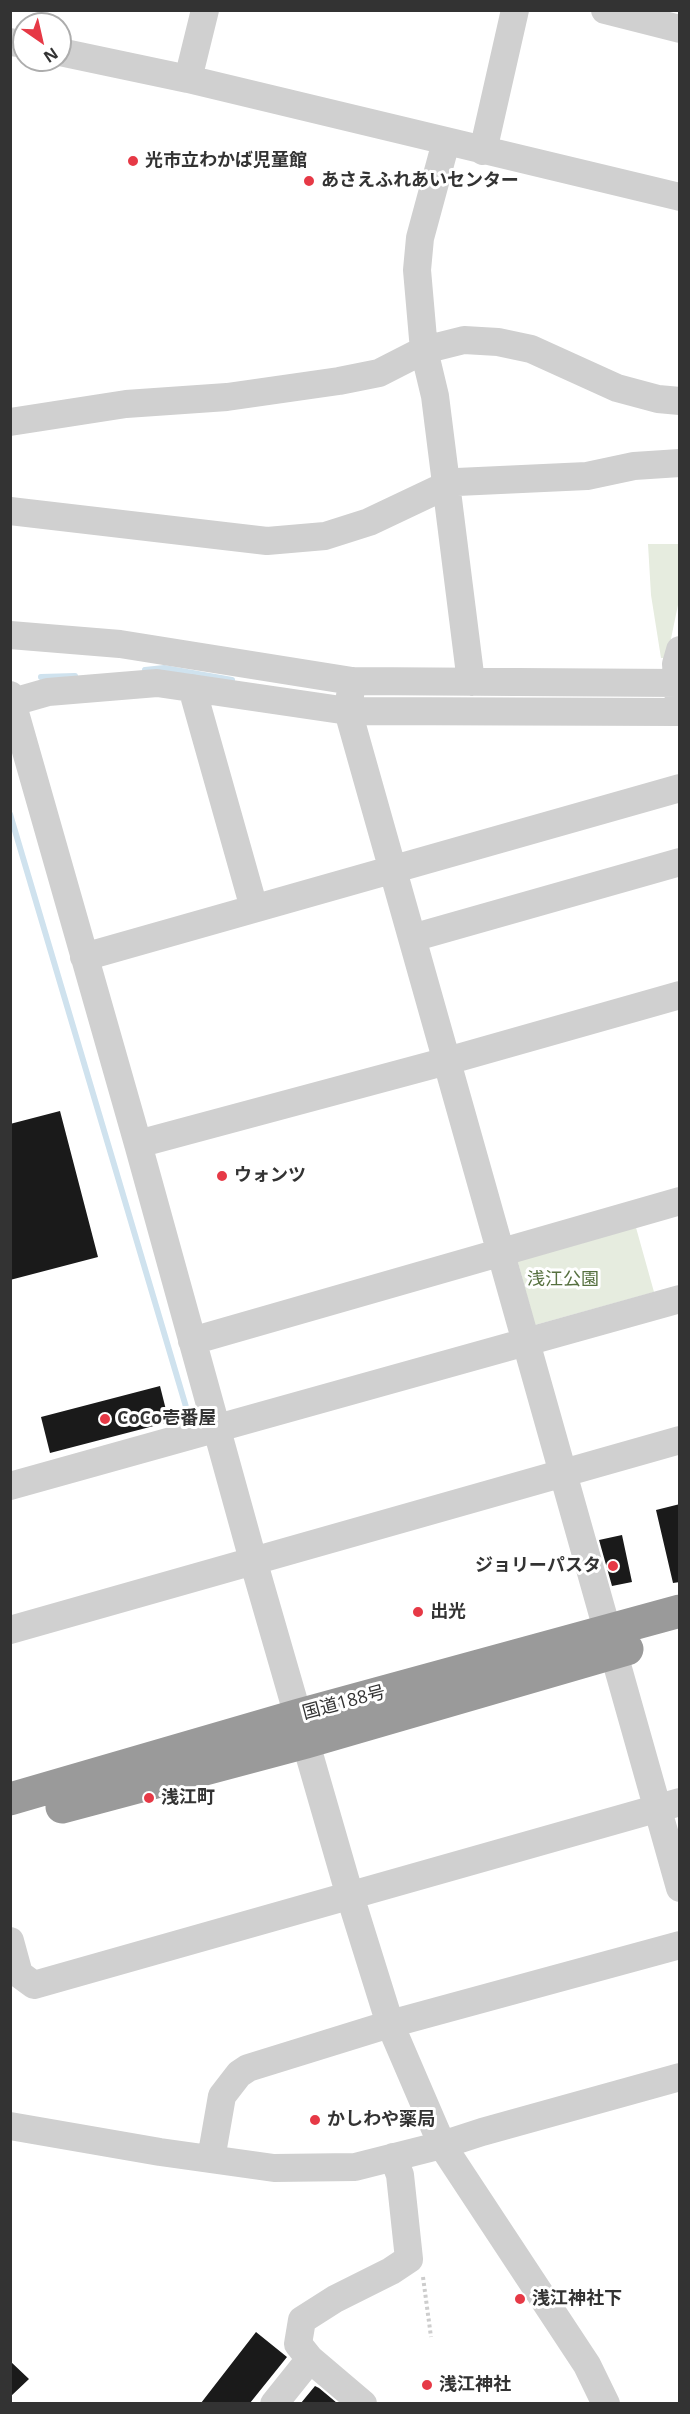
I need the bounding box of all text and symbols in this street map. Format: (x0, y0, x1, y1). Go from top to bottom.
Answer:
north arrow (12, 12, 72, 72)
text: N (39, 43, 62, 68)
place label: 光市立わかば児童館 (145, 150, 307, 172)
marker: 光市立わかば児童館 (126, 154, 140, 168)
place label: あさえふれあいセンター (321, 170, 519, 192)
marker: あさえふれあいセンター (302, 174, 316, 188)
place label: ウォンツ (234, 1165, 306, 1187)
marker: ウォンツ (215, 1169, 229, 1183)
park label: 浅江公園 (527, 1269, 599, 1291)
place label: CoCo壱番屋 (117, 1408, 216, 1430)
marker: CoCo壱番屋 (98, 1412, 112, 1426)
place label: ジョリーパスタ (475, 1555, 601, 1577)
marker: ジョリーパスタ (606, 1559, 620, 1573)
place label: 出光 (430, 1601, 466, 1623)
marker: 出光 (411, 1605, 425, 1619)
street label: 国道188号 (300, 1682, 388, 1724)
place label: 浅江町 (161, 1787, 215, 1809)
marker: 浅江町 (142, 1791, 156, 1805)
place label: かしわや薬局 (327, 2109, 435, 2131)
marker: かしわや薬局 (308, 2113, 322, 2127)
place label: 浅江神社下 (532, 2288, 622, 2310)
marker: 浅江神社下 (513, 2292, 527, 2306)
place label: 浅江神社 (439, 2374, 511, 2396)
marker: 浅江神社 (420, 2378, 434, 2392)

